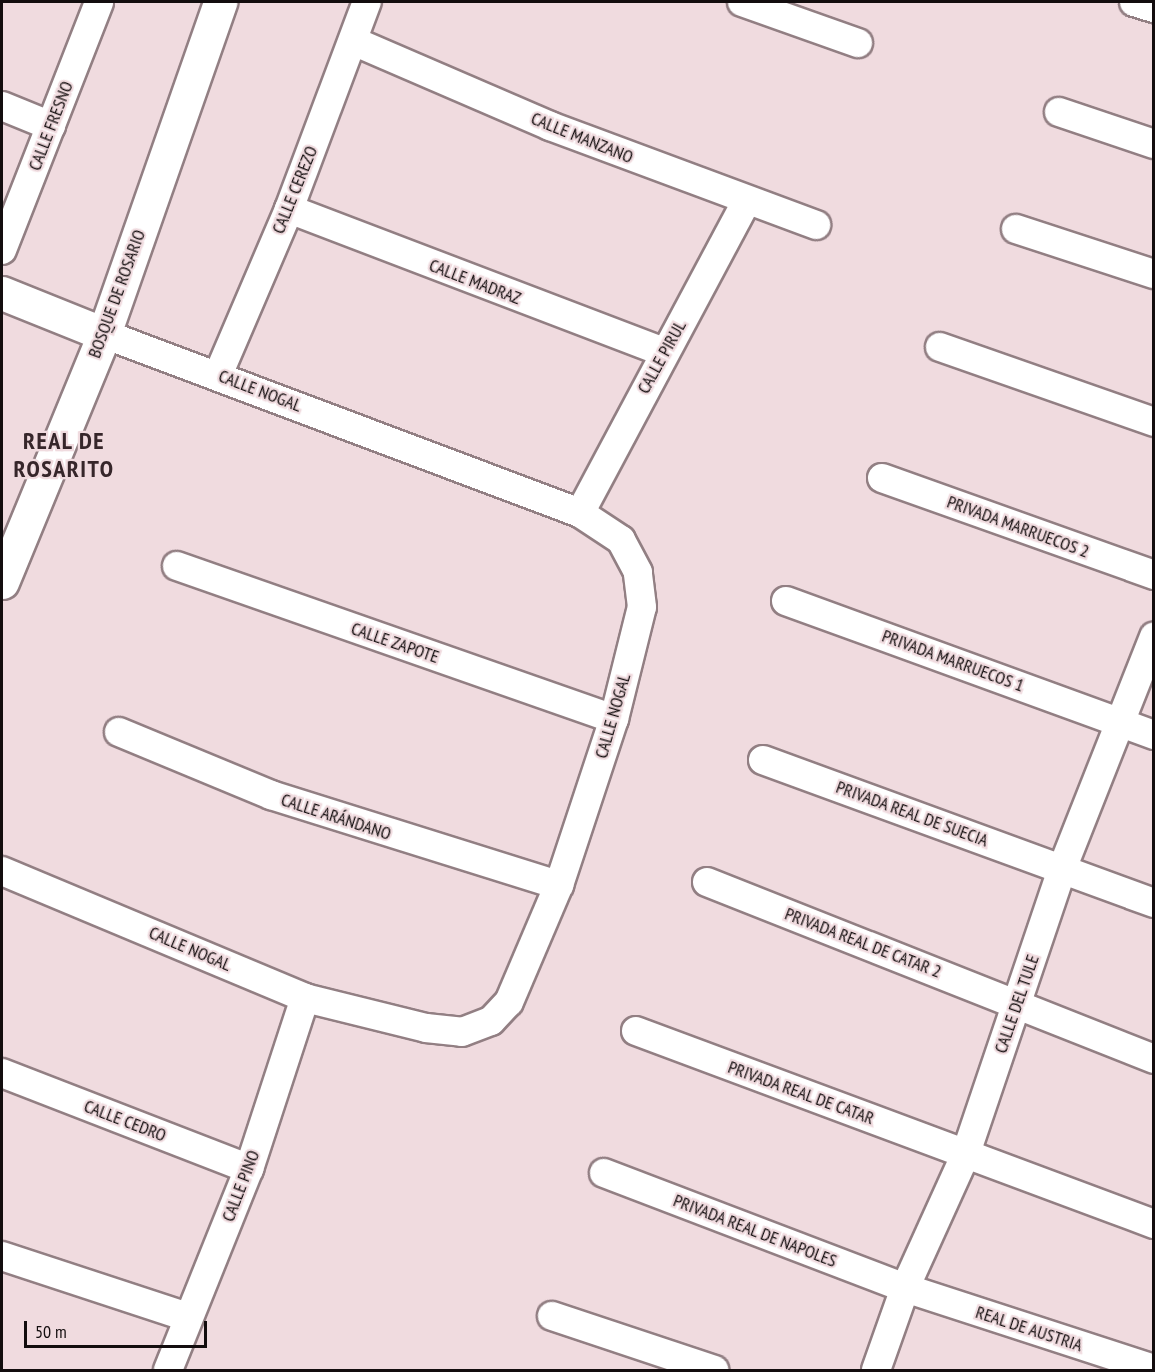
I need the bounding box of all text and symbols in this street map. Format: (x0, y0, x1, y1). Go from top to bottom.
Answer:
street label: CALLE FRESNO (24, 78, 78, 174)
street label: CALLE MANZANO (528, 108, 636, 168)
street label: CALLE CEREZO (268, 143, 322, 237)
street label: BOSQUE DE ROSARIO (84, 227, 150, 361)
street label: CALLE MADRAZ (426, 255, 524, 309)
street label: CALLE PIRUL (633, 317, 691, 397)
street label: CALLE NOGAL (215, 365, 305, 417)
district label: REAL DE ROSARITO (14, 427, 114, 483)
street label: PRIVADA MARRUECOS 2 (944, 491, 1092, 563)
street label: CALLE ZAPOTE (348, 618, 442, 668)
street label: PRIVADA MARRUECOS 1 (879, 625, 1027, 697)
street label: CALLE NOGAL (591, 671, 635, 761)
street label: PRIVADA REAL DE SUECIA (832, 776, 992, 852)
street label: CALLE ARÁNDANO (278, 789, 394, 845)
street label: PRIVADA REAL DE CATAR 2 (781, 903, 945, 983)
street label: CALLE NOGAL (146, 922, 234, 976)
street label: CALLE DEL TULE (990, 951, 1044, 1057)
street label: PRIVADA REAL DE CATAR (724, 1056, 878, 1130)
street label: CALLE CEDRO (81, 1095, 169, 1147)
street label: CALLE PINO (218, 1147, 264, 1225)
street label: PRIVADA REAL DE NAPOLES (670, 1190, 840, 1272)
street label: REAL DE AUSTRIA (972, 1301, 1086, 1357)
scale bar (27, 1309, 210, 1347)
text: 50 m (35, 1320, 67, 1343)

